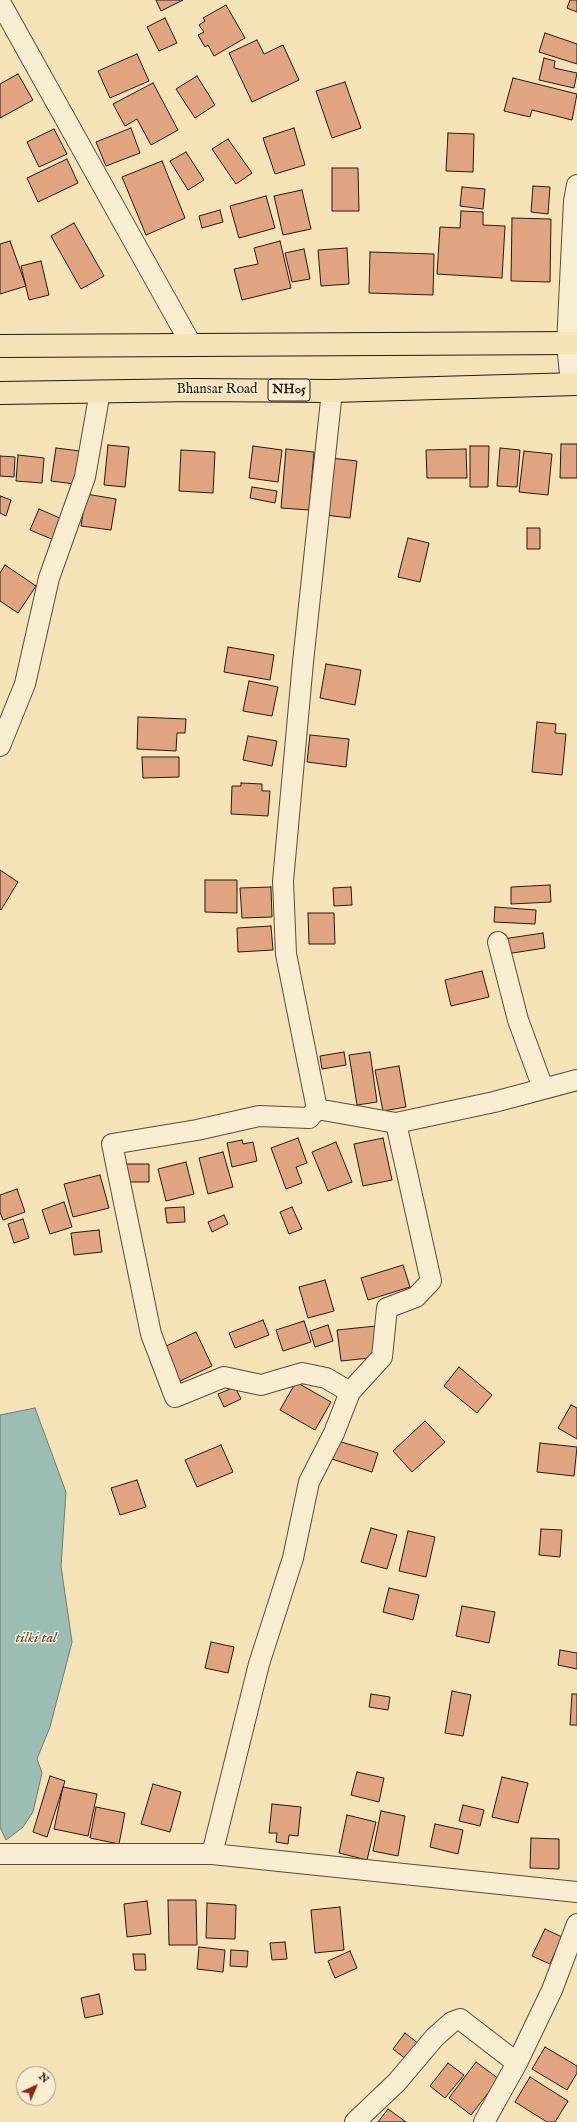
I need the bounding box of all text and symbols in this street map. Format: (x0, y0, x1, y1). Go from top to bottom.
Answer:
road number: NH05 (268, 379, 310, 401)
street label: Bhansar Road (176, 382, 258, 398)
water label: tilki tal (15, 1630, 57, 1648)
north arrow (16, 2066, 56, 2106)
text: N (35, 2070, 52, 2086)

